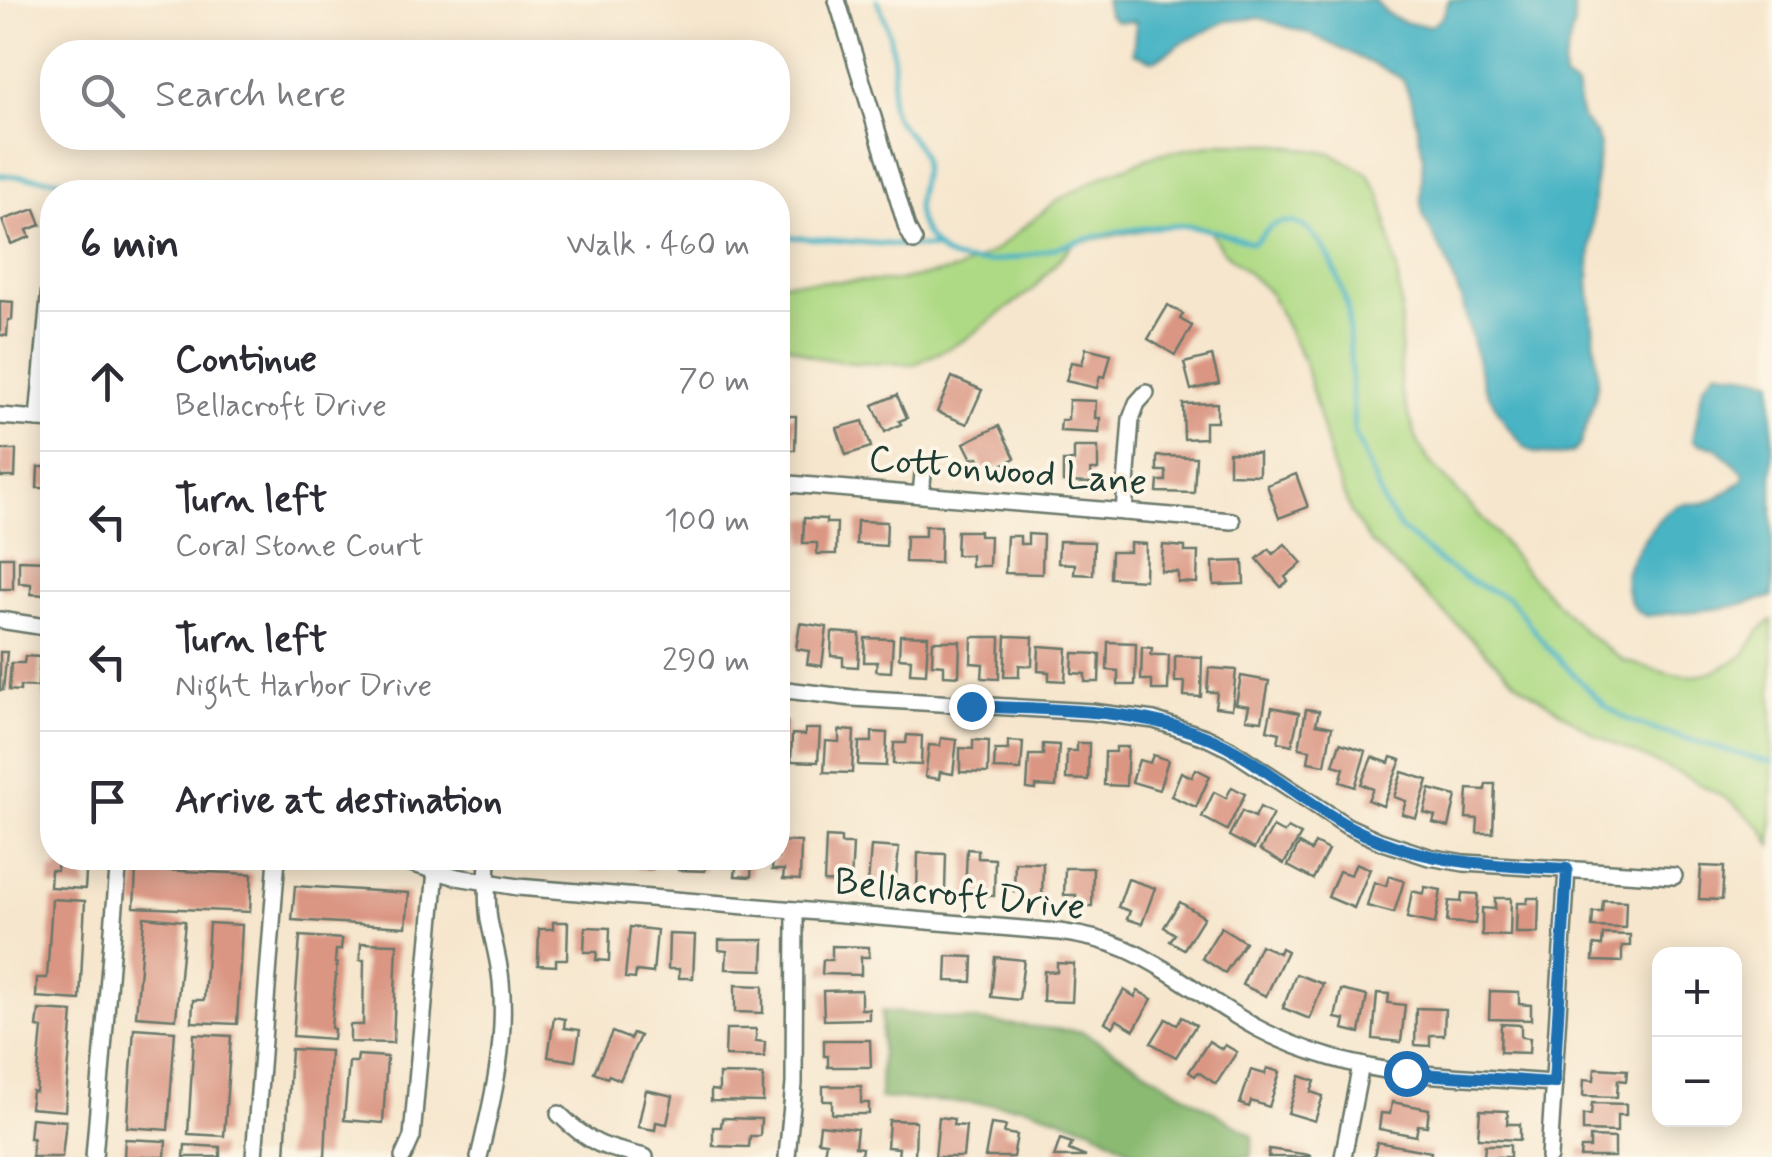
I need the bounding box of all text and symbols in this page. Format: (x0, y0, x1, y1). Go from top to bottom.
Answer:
search box (40, 40, 790, 150)
icon: search (75, 68, 130, 123)
text: Search here (155, 71, 346, 120)
text: 6 min (80, 218, 179, 273)
text: Walk · 460 m (567, 224, 750, 266)
text: Continue (175, 336, 317, 385)
icon: ahead (80, 354, 135, 409)
text: 70 m (678, 360, 750, 402)
text: Bellacroft Drive (175, 385, 387, 427)
street label: Cottonwood Lane (867, 435, 1149, 508)
text: Turn left (175, 476, 327, 525)
icon: left (80, 494, 135, 549)
text: 100 m (664, 500, 750, 542)
text: Coral Stone Court (175, 525, 424, 567)
text: Turn left (175, 616, 327, 665)
icon: left (80, 634, 135, 689)
text: 290 m (662, 640, 750, 682)
text: Night Harbor Drive (175, 665, 432, 707)
route end (949, 684, 995, 730)
icon: arrive (80, 774, 135, 829)
text: Arrive at destination (175, 777, 502, 826)
street label: Bellacroft Drive (832, 858, 1087, 933)
map controls (1652, 947, 1742, 1127)
button: + (1652, 947, 1742, 1037)
button: − (1652, 1037, 1742, 1127)
route start (1384, 1051, 1430, 1097)

